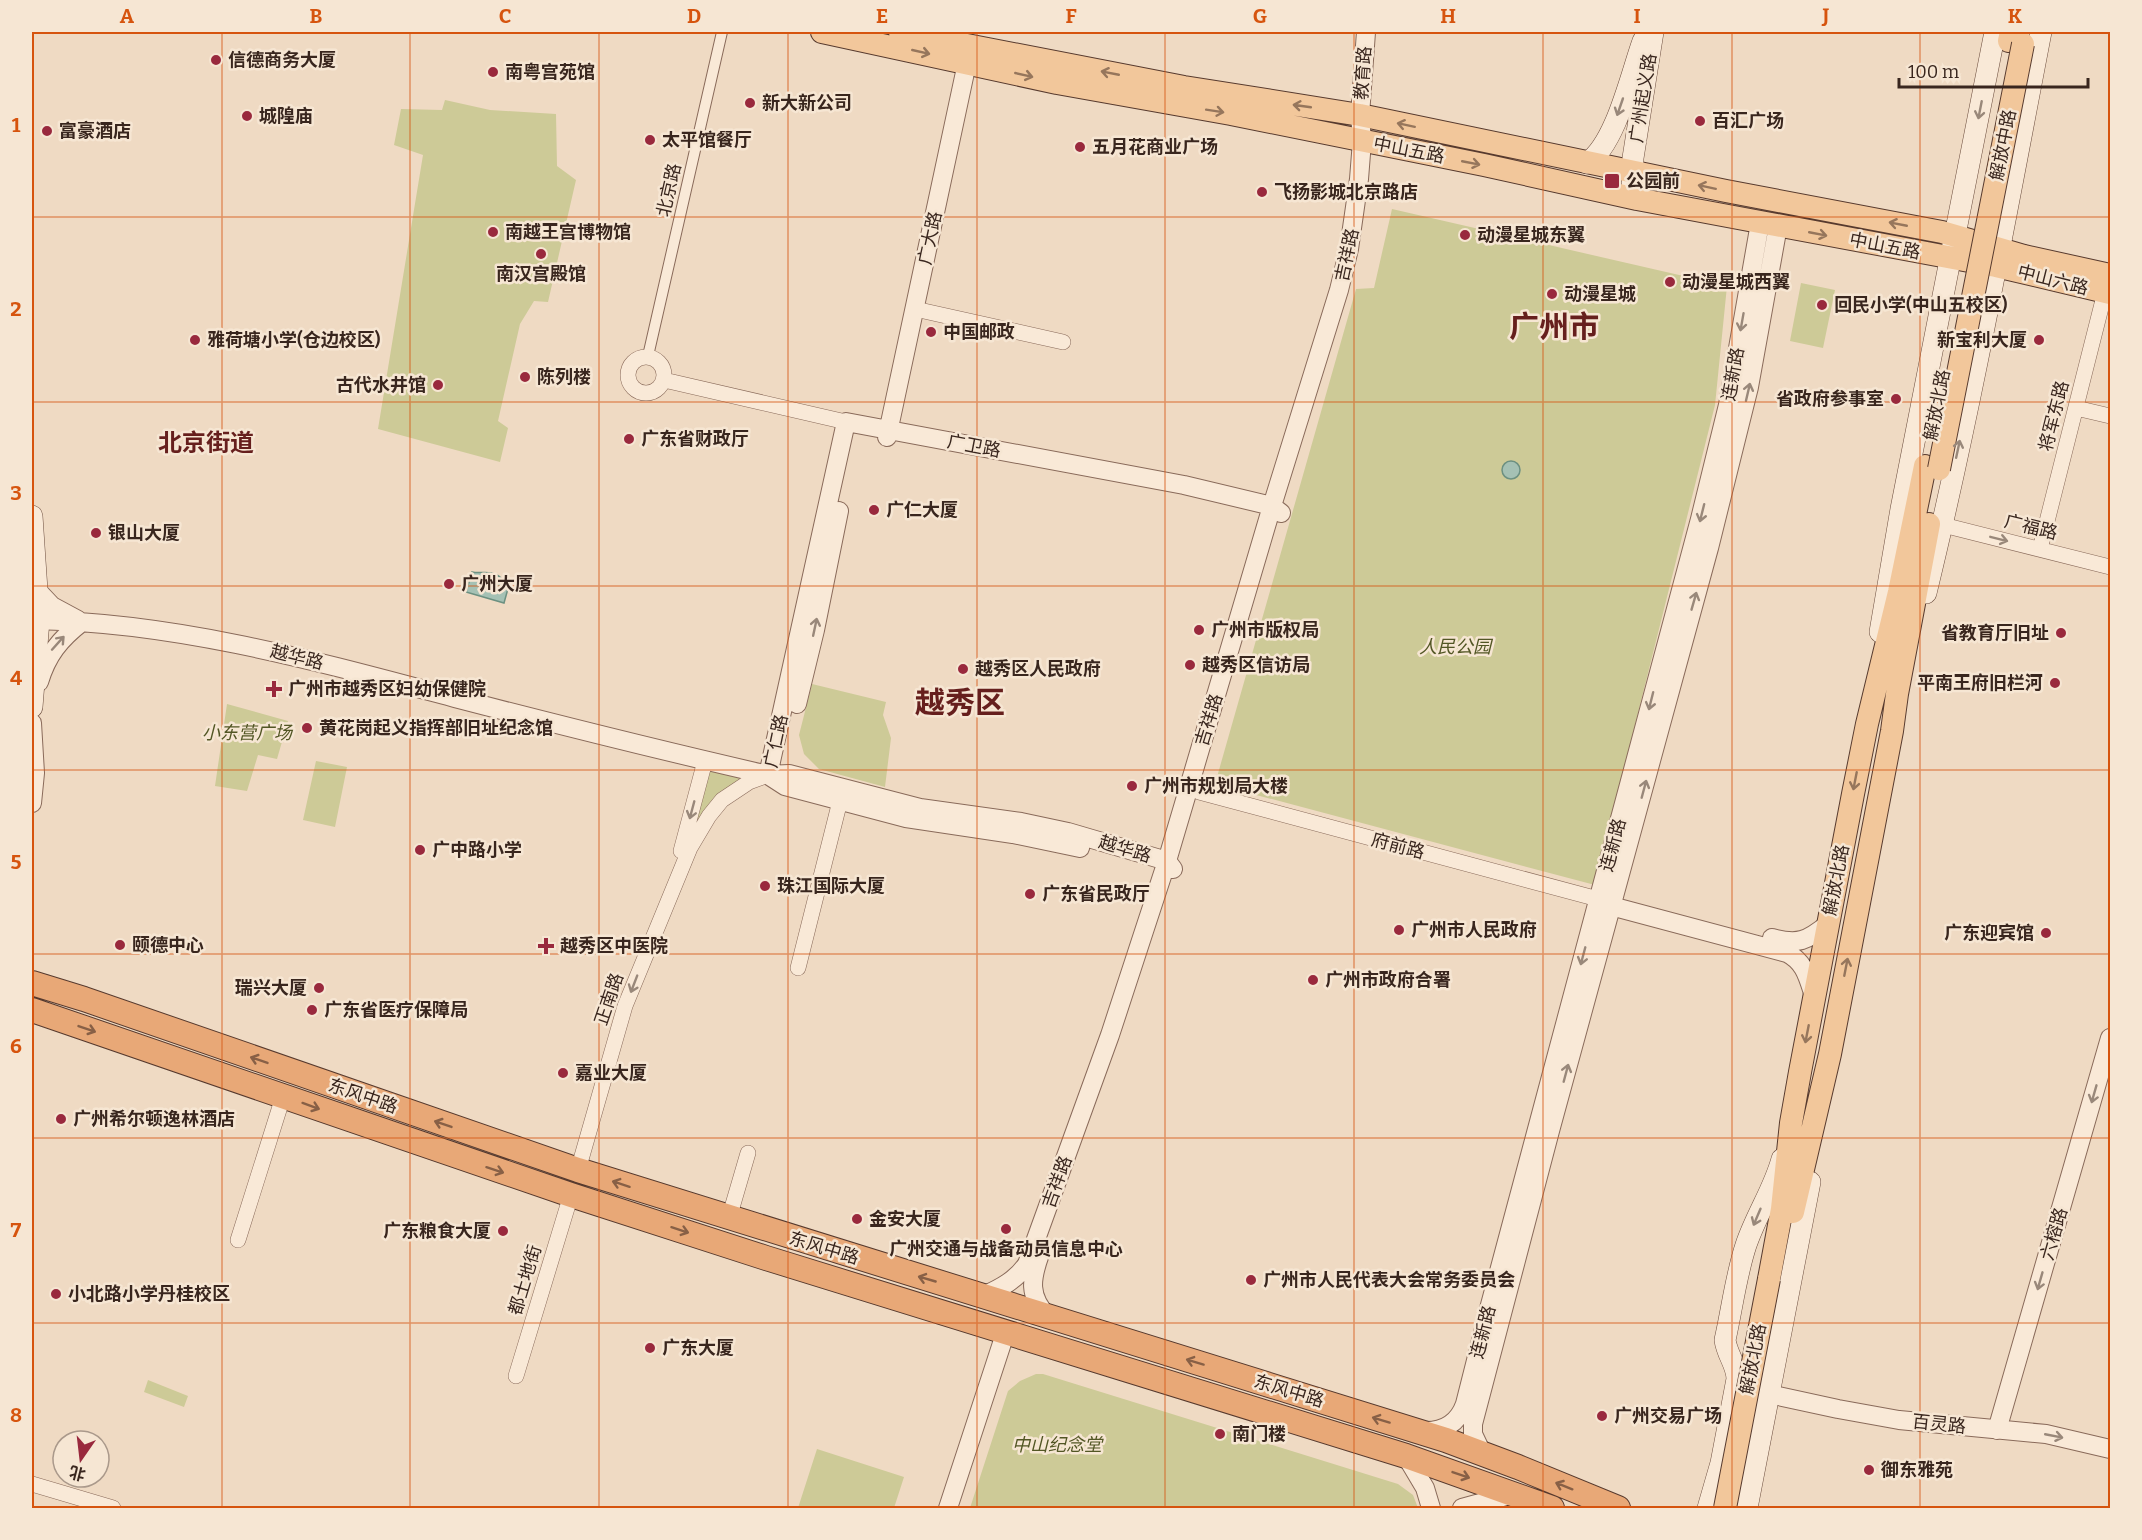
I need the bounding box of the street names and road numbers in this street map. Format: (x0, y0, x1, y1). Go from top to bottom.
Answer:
street label: 教育路 (1350, 45, 1376, 101)
street label: 广州起义路 (1625, 52, 1661, 144)
street label: 解放中路 (1985, 108, 2021, 182)
street label: 中山五路 (1372, 132, 1446, 168)
street label: 北京路 (652, 161, 686, 219)
street label: 广大路 (914, 209, 946, 267)
street label: 吉祥路 (1331, 226, 1363, 284)
street label: 中山五路 (1848, 228, 1922, 264)
street label: 中山六路 (2015, 261, 2091, 299)
street label: 连新路 (1717, 346, 1749, 402)
street label: 解放北路 (1919, 368, 1955, 442)
street label: 将军东路 (2035, 378, 2073, 454)
street label: 广卫路 (945, 430, 1003, 462)
street label: 广福路 (2002, 510, 2060, 544)
street label: 越华路 (268, 640, 326, 674)
street label: 吉祥路 (1191, 691, 1227, 749)
street label: 广仁路 (760, 712, 792, 770)
street label: 连新路 (1595, 816, 1631, 874)
street label: 府前路 (1369, 828, 1427, 864)
street label: 越华路 (1096, 831, 1154, 867)
street label: 解放北路 (1818, 843, 1854, 917)
street label: 正南路 (590, 970, 628, 1028)
street label: 东风中路 (325, 1074, 401, 1118)
street label: 吉祥路 (1037, 1153, 1077, 1211)
street label: 六榕路 (2036, 1205, 2072, 1263)
street label: 东风中路 (786, 1227, 862, 1269)
street label: 都土地街 (504, 1242, 546, 1318)
street label: 连新路 (1466, 1303, 1500, 1361)
street label: 解放北路 (1735, 1322, 1771, 1396)
street label: 东风中路 (1251, 1370, 1327, 1412)
street label: 百灵路 (1911, 1410, 1967, 1438)

